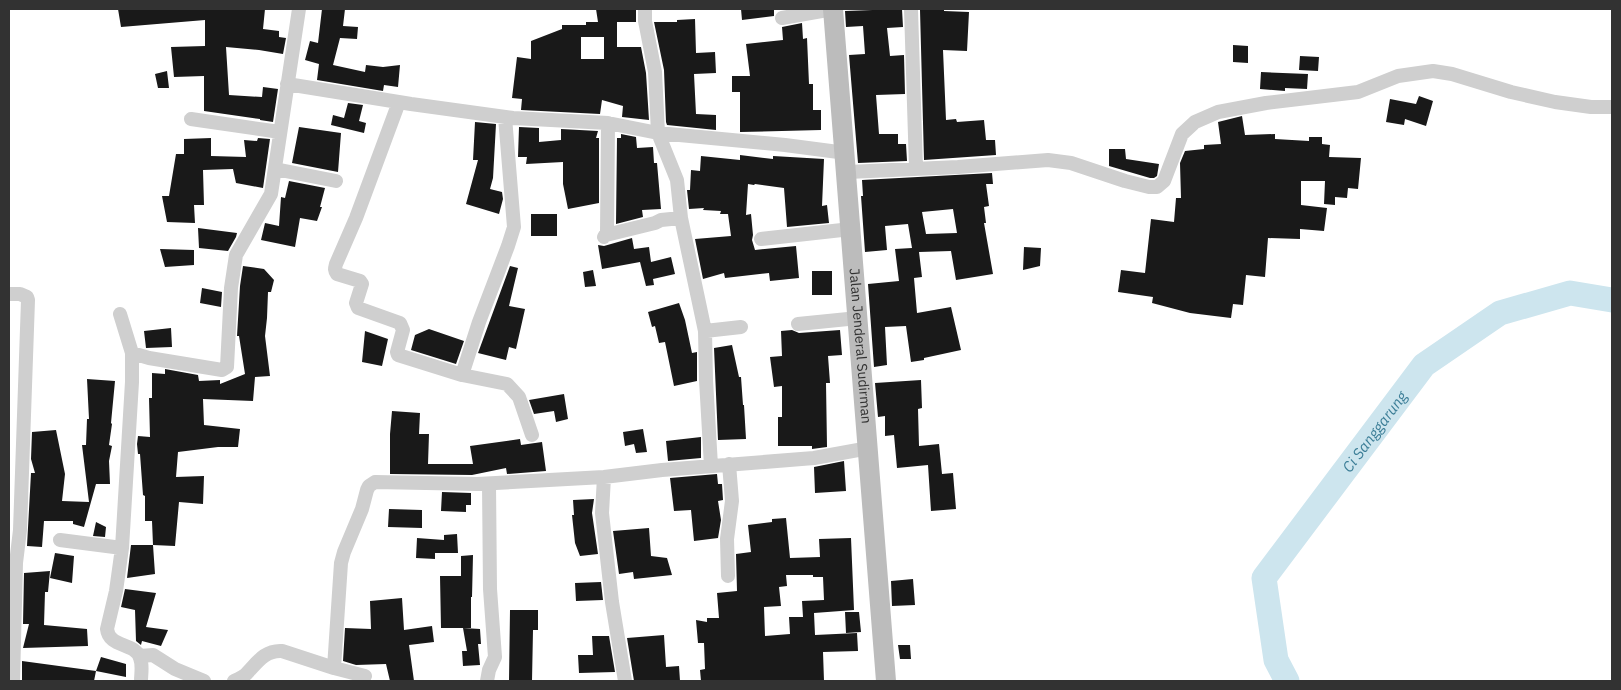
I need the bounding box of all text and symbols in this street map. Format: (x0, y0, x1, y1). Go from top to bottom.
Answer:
street label: Jalan Jenderal Sudirman (846, 267, 876, 424)
water label: Ci Sanggarung (1338, 386, 1412, 476)

